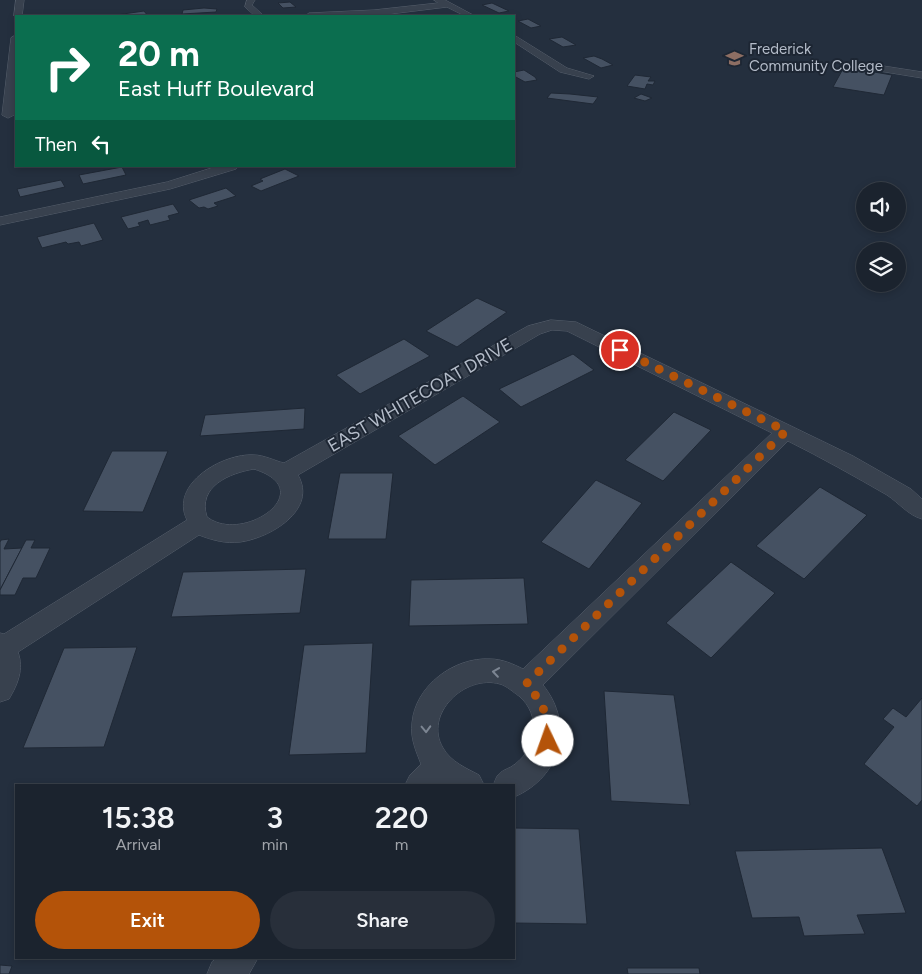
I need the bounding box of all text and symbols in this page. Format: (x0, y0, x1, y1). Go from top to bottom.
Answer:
text: 20 m (118, 33, 200, 75)
icon: right (35, 35, 100, 100)
place label: Frederick Community College (749, 40, 883, 75)
school or university icon: Frederick Community College (725, 48, 745, 68)
text: East Huff Boulevard (118, 75, 314, 102)
icon: left (87, 130, 115, 158)
text: Then (35, 133, 77, 156)
map controls (856, 182, 906, 292)
button: sound (856, 182, 906, 232)
button: layers (856, 242, 906, 292)
pin (599, 329, 641, 371)
street label: EAST WHITECOAT DRIVE (324, 333, 516, 457)
icon: arrive (606, 336, 634, 364)
one-way arrow (491, 667, 499, 678)
position arrow (521, 714, 573, 766)
one-way arrow (420, 725, 431, 733)
text: 15:38 (102, 799, 175, 836)
text: 3 (267, 799, 283, 836)
text: 220 (375, 799, 428, 836)
text: Arrival (116, 835, 161, 854)
text: min (262, 835, 288, 854)
text: m (395, 835, 408, 854)
button: Exit (35, 891, 260, 949)
button: Share (270, 891, 495, 949)

